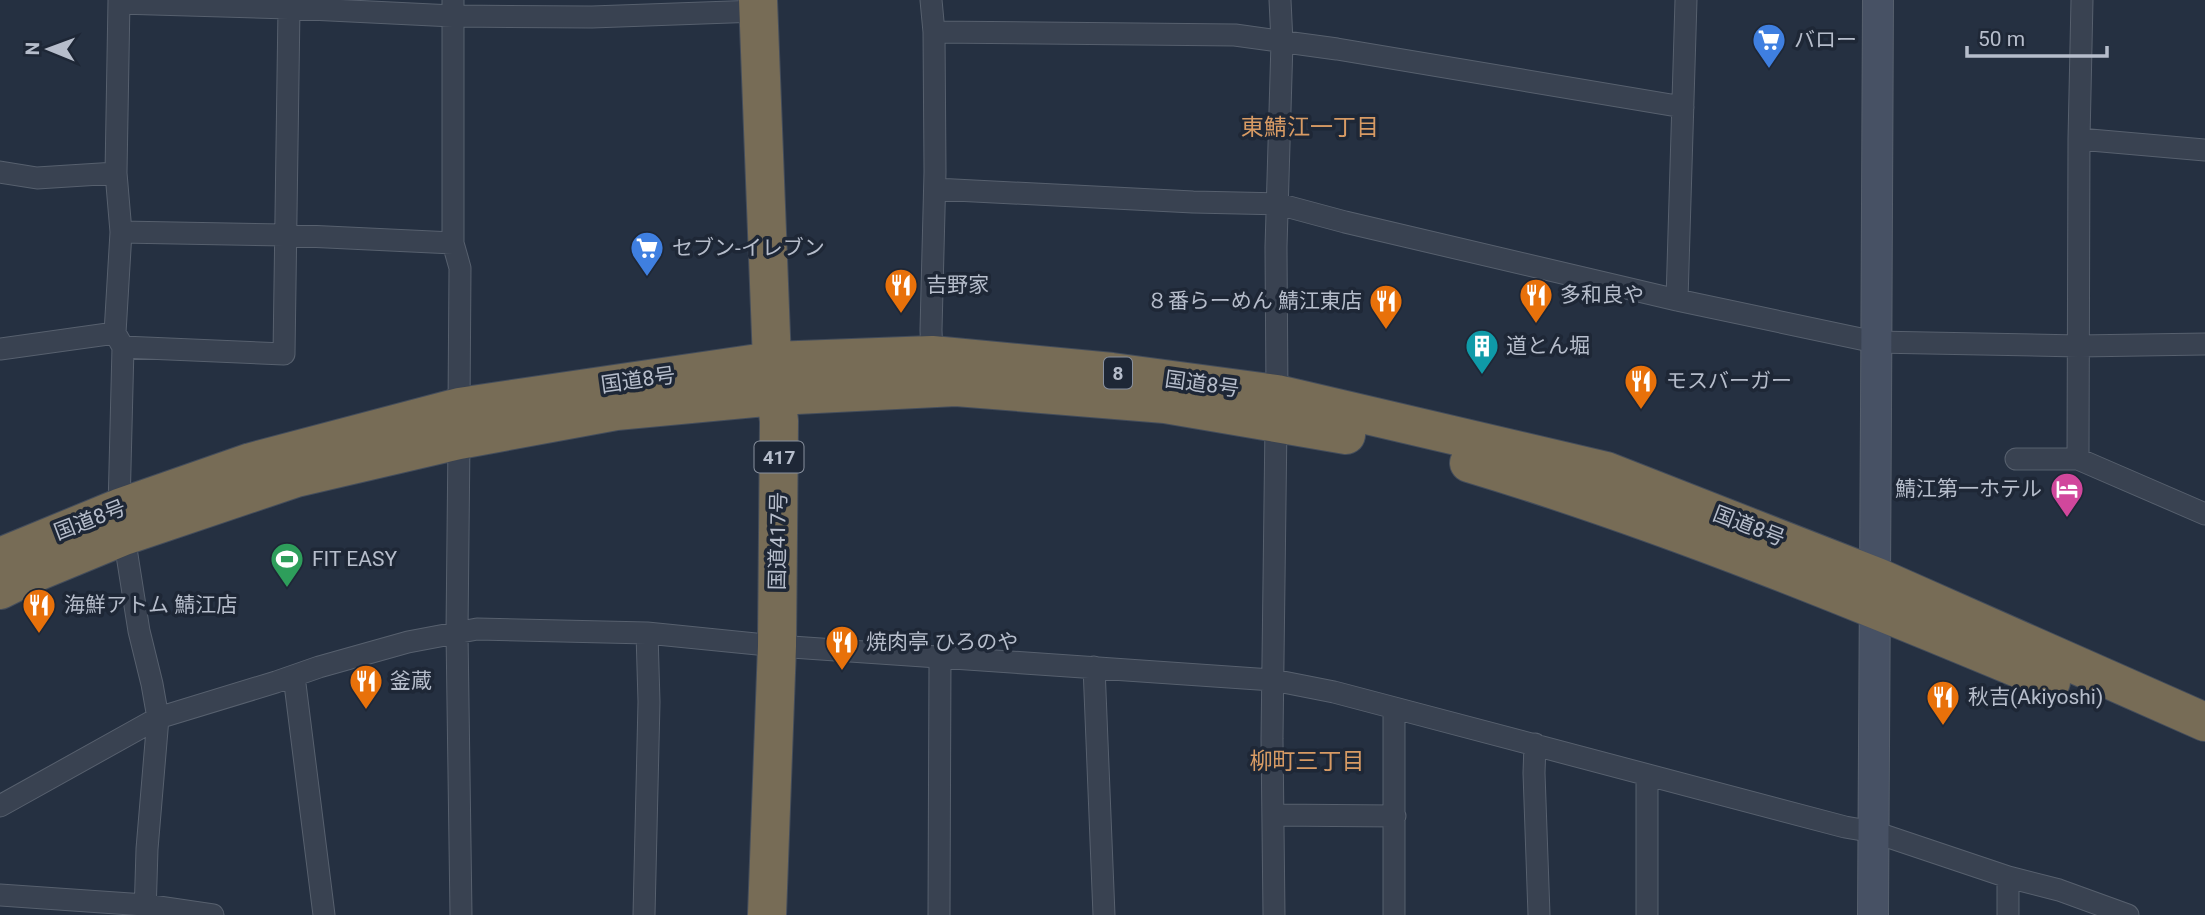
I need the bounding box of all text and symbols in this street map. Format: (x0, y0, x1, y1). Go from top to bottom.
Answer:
north arrow (14, 14, 84, 84)
scale bar (1967, 14, 2107, 58)
supermarket icon: バロー (1750, 21, 1788, 70)
text: 50 m (1978, 27, 2025, 51)
place label: バロー (1794, 28, 1857, 52)
text: N (21, 42, 44, 56)
district label: 東鯖江一丁目 (1241, 114, 1379, 141)
supermarket icon: セブン-イレブン (628, 229, 666, 278)
place label: セブン-イレブン (672, 236, 825, 260)
restaurant icon: 吉野家 (882, 266, 920, 315)
place label: 吉野家 (926, 273, 989, 297)
restaurant icon: 多和良や (1517, 276, 1555, 325)
restaurant icon: ８番らーめん 鯖江東店 (1367, 282, 1405, 331)
place label: 多和良や (1560, 283, 1644, 307)
place label: ８番らーめん 鯖江東店 (1147, 289, 1362, 313)
building icon: 道とん堀 (1463, 327, 1501, 376)
place label: 道とん堀 (1506, 334, 1590, 358)
road number: 8 (1104, 358, 1132, 388)
restaurant icon: モスバーガー (1622, 362, 1660, 411)
street label: 国道8号 (599, 363, 677, 397)
street label: 国道8号 (1163, 367, 1241, 401)
place label: モスバーガー (1666, 369, 1792, 393)
road number: 417 (754, 442, 804, 472)
hotel icon: 鯖江第一ホテル (2048, 470, 2086, 519)
place label: 鯖江第一ホテル (1895, 477, 2042, 501)
street label: 国道417号 (765, 492, 791, 590)
street label: 国道8号 (51, 495, 129, 545)
street label: 国道8号 (1710, 501, 1788, 551)
sports icon: FIT EASY (268, 540, 306, 589)
place label: FIT EASY (312, 547, 397, 571)
restaurant icon: 海鮮アトム 鯖江店 (20, 586, 58, 635)
place label: 海鮮アトム 鯖江店 (64, 593, 237, 617)
restaurant icon: 焼肉亭 ひろのや (823, 623, 861, 672)
place label: 焼肉亭 ひろのや (866, 630, 1018, 654)
restaurant icon: 釜蔵 (347, 662, 385, 711)
place label: 釜蔵 (390, 669, 432, 693)
restaurant icon: 秋吉(Akiyoshi) (1924, 678, 1962, 727)
place label: 秋吉(Akiyoshi) (1968, 685, 2103, 709)
district label: 柳町三丁目 (1250, 748, 1365, 775)

